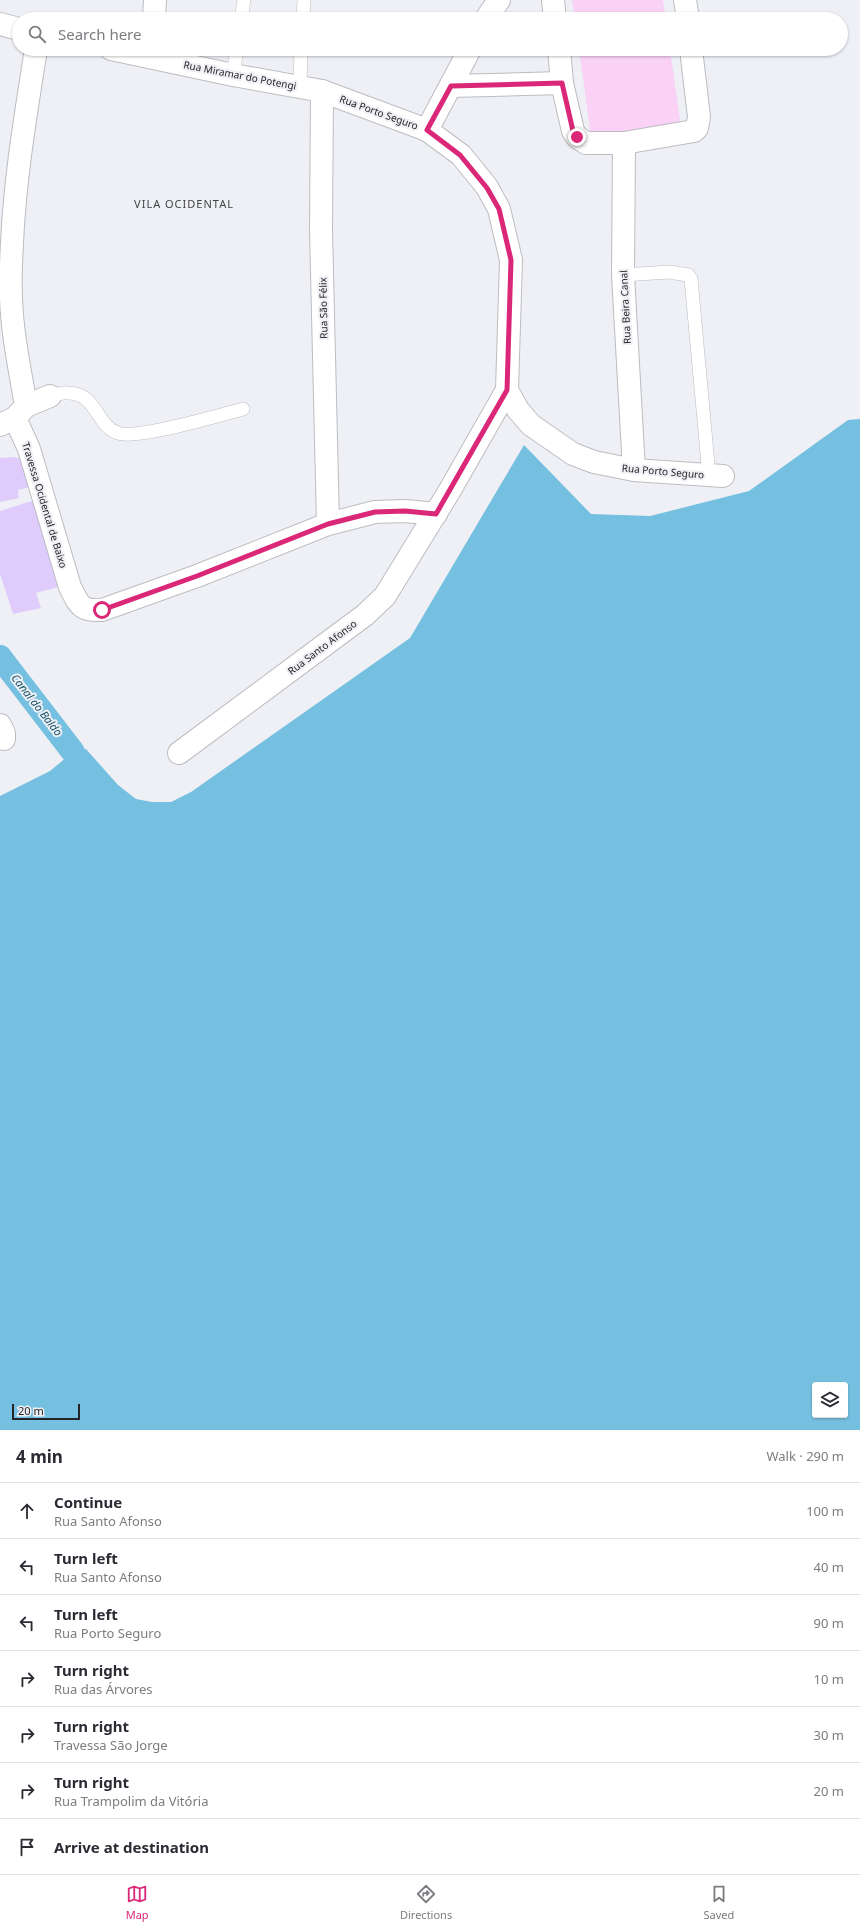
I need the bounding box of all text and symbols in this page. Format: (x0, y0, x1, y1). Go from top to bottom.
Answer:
search box (12, 12, 848, 56)
icon: search (26, 23, 48, 45)
text: Search here (58, 24, 141, 44)
street label: Rua Miramar do Potengi (182, 57, 298, 93)
street label: Rua Porto Seguro (338, 91, 420, 133)
route end (568, 128, 586, 146)
district label: VILA OCIDENTAL (134, 196, 234, 211)
street label: Rua Beira Canal (616, 270, 634, 344)
street label: Rua São Félix (315, 276, 331, 339)
street label: Travessa Ocidental de Baixo (19, 440, 71, 570)
street label: Rua Porto Seguro (621, 460, 705, 482)
route start (93, 601, 111, 619)
street label: Rua Santo Afonso (285, 616, 359, 678)
water label: Canal do Baldo (8, 671, 66, 739)
map controls (812, 1382, 848, 1418)
button: layers (812, 1382, 848, 1418)
scale bar (12, 1402, 80, 1421)
text: 20 m (18, 1403, 44, 1418)
text: 4 min (16, 1445, 63, 1468)
text: Walk · 290 m (766, 1447, 844, 1465)
text: Continue (54, 1492, 122, 1512)
icon: ahead (16, 1500, 38, 1522)
text: 100 m (806, 1502, 844, 1520)
text: Rua Santo Afonso (54, 1512, 162, 1530)
text: Turn left (54, 1548, 118, 1568)
icon: left (16, 1556, 38, 1578)
text: 40 m (814, 1558, 844, 1576)
text: Rua Santo Afonso (54, 1568, 162, 1586)
text: Turn left (54, 1604, 118, 1624)
icon: left (16, 1612, 38, 1634)
text: 90 m (814, 1614, 844, 1632)
text: Rua Porto Seguro (54, 1624, 161, 1642)
text: Turn right (54, 1660, 129, 1680)
icon: right (16, 1668, 38, 1690)
text: 10 m (814, 1670, 844, 1688)
text: Rua das Árvores (54, 1680, 153, 1698)
text: Turn right (54, 1716, 129, 1736)
icon: right (16, 1724, 38, 1746)
text: 30 m (814, 1726, 844, 1744)
text: Travessa São Jorge (54, 1736, 168, 1754)
text: Turn right (54, 1772, 129, 1792)
icon: right (16, 1780, 38, 1802)
text: 20 m (814, 1782, 844, 1800)
text: Rua Trampolim da Vitória (54, 1792, 208, 1810)
icon: arrive (16, 1836, 38, 1858)
text: Arrive at destination (54, 1837, 209, 1857)
tab: Map (126, 1883, 149, 1922)
tab: Directions (400, 1883, 452, 1922)
tab: Saved (704, 1883, 734, 1922)

